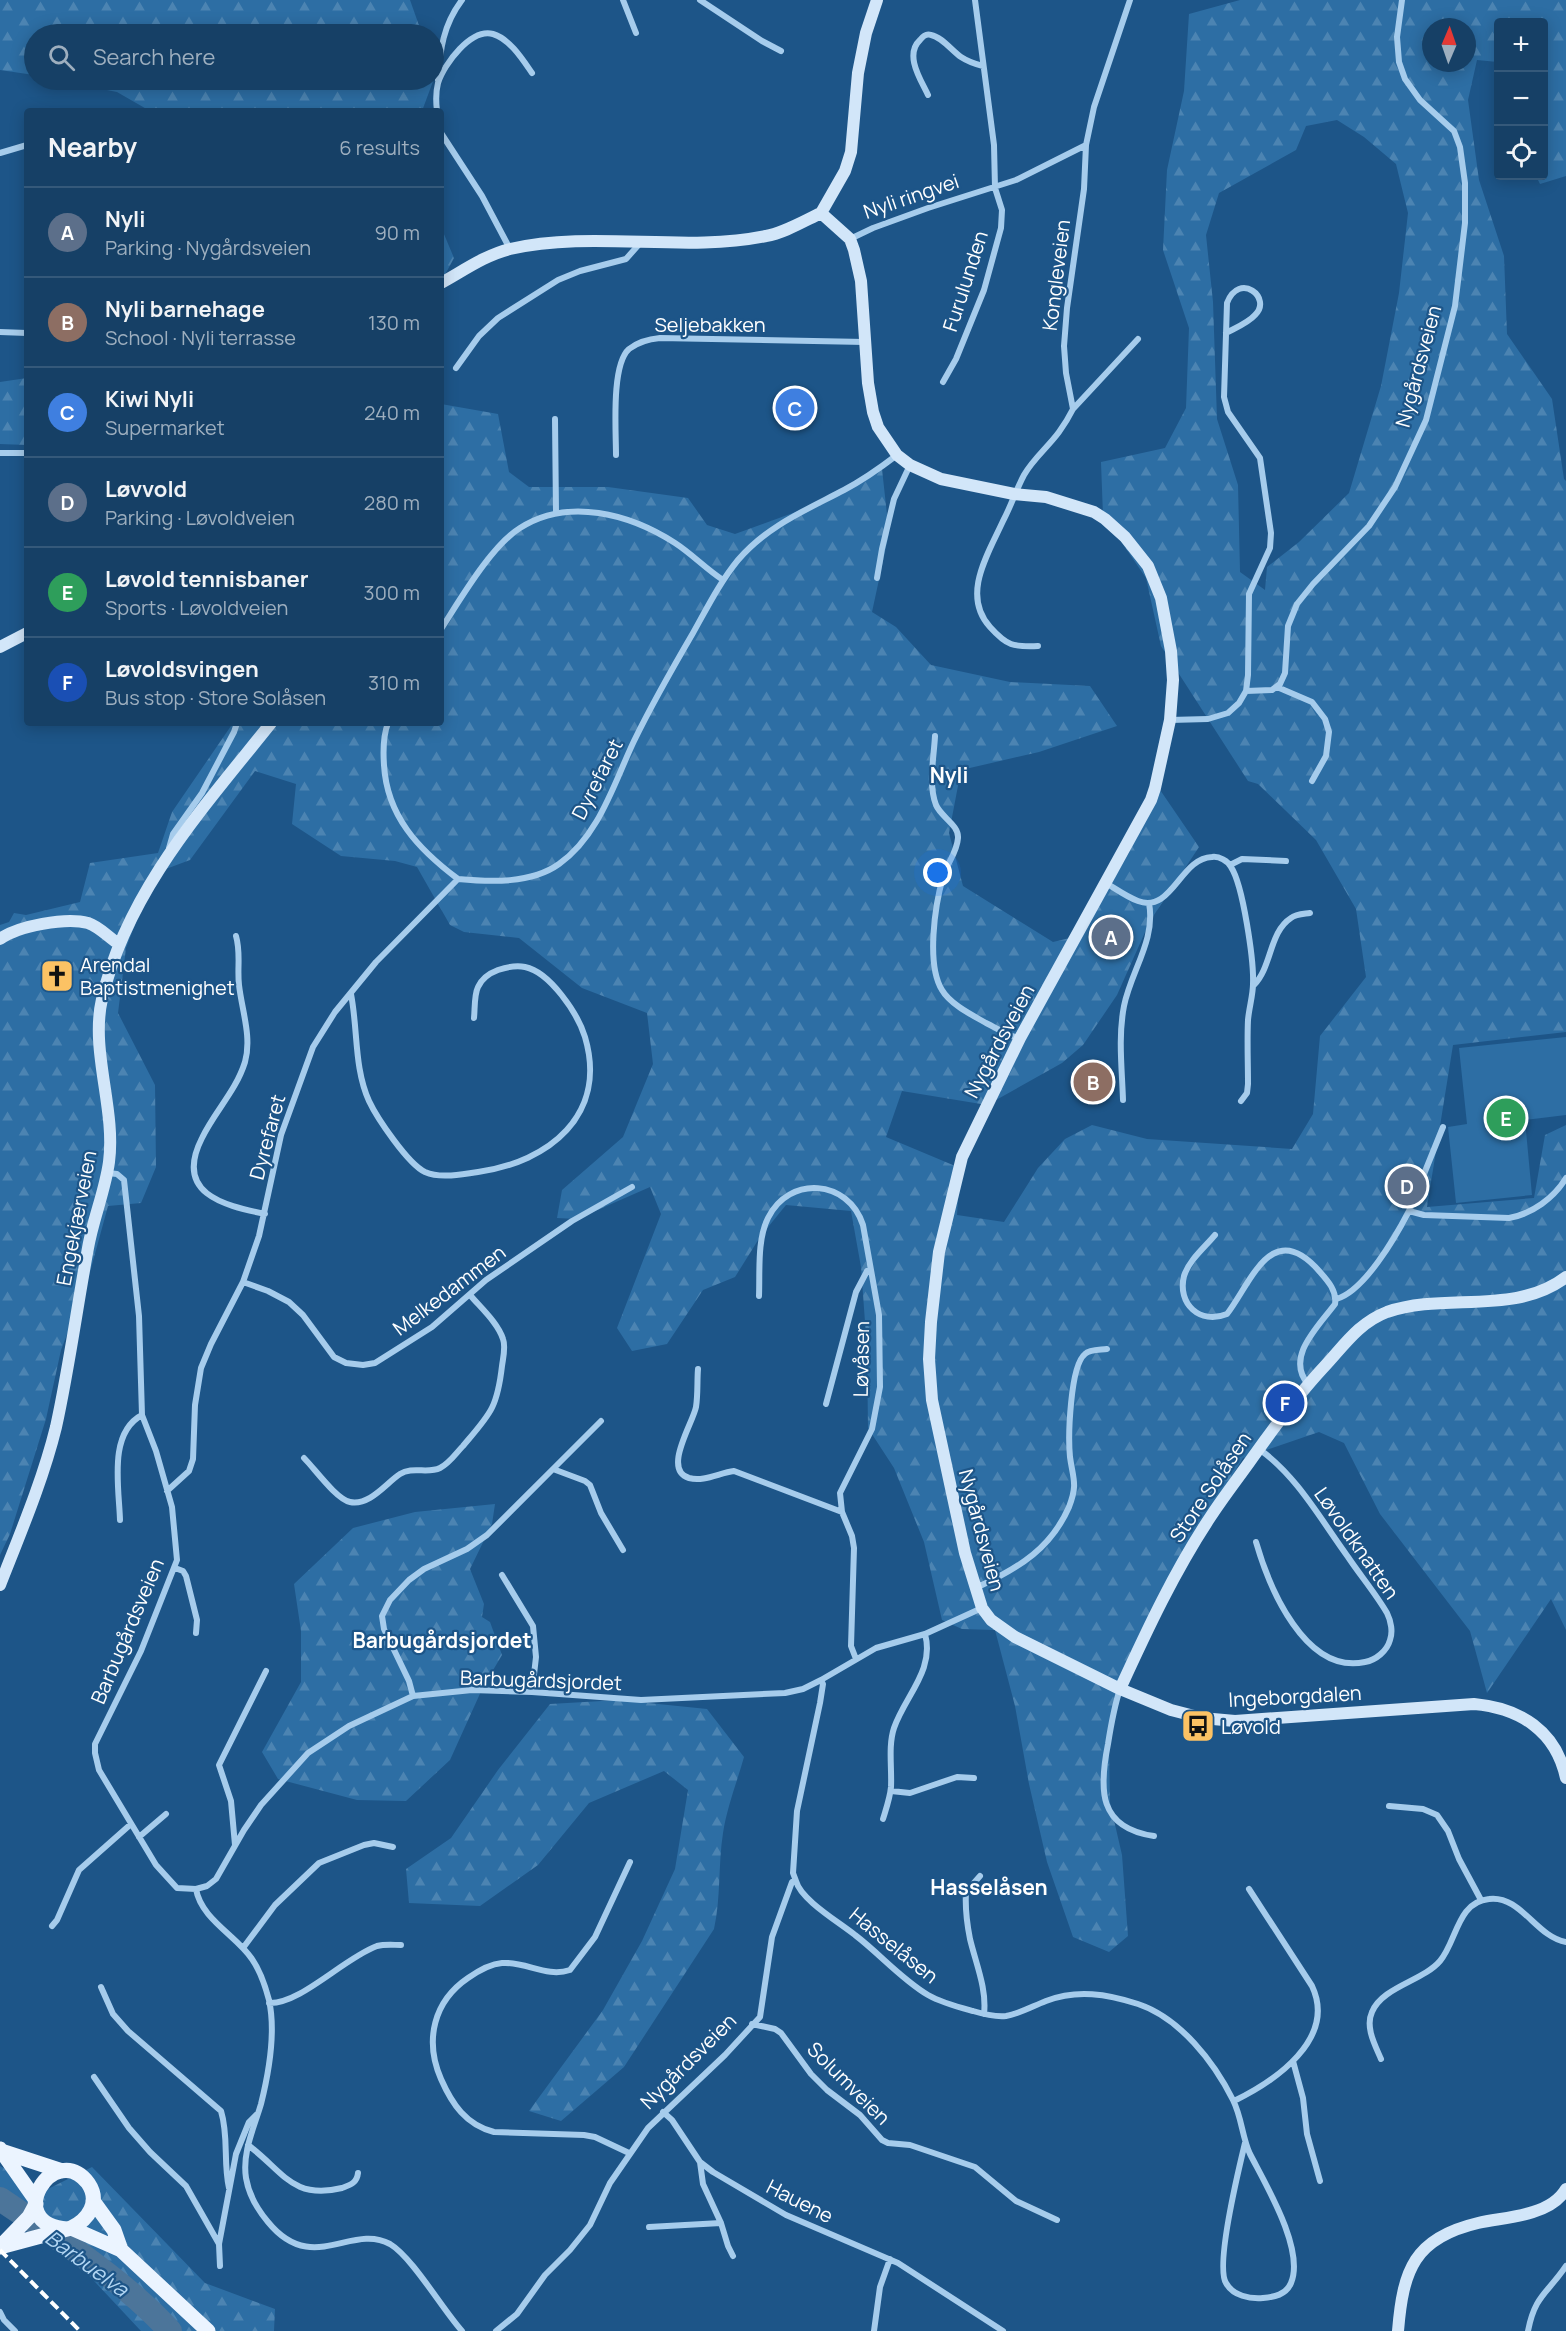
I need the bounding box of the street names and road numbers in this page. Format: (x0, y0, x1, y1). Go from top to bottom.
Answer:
street label: Nyli ringvei (860, 167, 962, 225)
street label: Kongleveien (1036, 218, 1076, 332)
street label: Furulunden (936, 227, 994, 335)
street label: Nygårdsveien (1389, 302, 1447, 430)
street label: Seljebakken (654, 311, 766, 338)
street label: Dyrefaret (565, 734, 629, 824)
street label: Nygårdsveien (958, 979, 1040, 1103)
street label: Dyrefaret (243, 1091, 291, 1183)
street label: Engekjærveien (50, 1148, 102, 1288)
street label: Melkedammen (387, 1239, 511, 1341)
street label: Løvåsen (847, 1321, 875, 1397)
street label: Store Solåsen (1163, 1426, 1257, 1548)
street label: Nygårdsveien (953, 1466, 1011, 1594)
street label: Løvoldknatten (1308, 1482, 1406, 1604)
street label: Barbugårdsveien (84, 1554, 170, 1708)
street label: Barbugårdsjordet (460, 1664, 622, 1696)
street label: Ingeborgdalen (1228, 1679, 1362, 1713)
street label: Hasselåsen (844, 1901, 944, 1989)
street label: Nygårdsveien (634, 2007, 742, 2115)
street label: Solumveien (802, 2036, 896, 2130)
street label: Hauene (762, 2173, 838, 2229)

